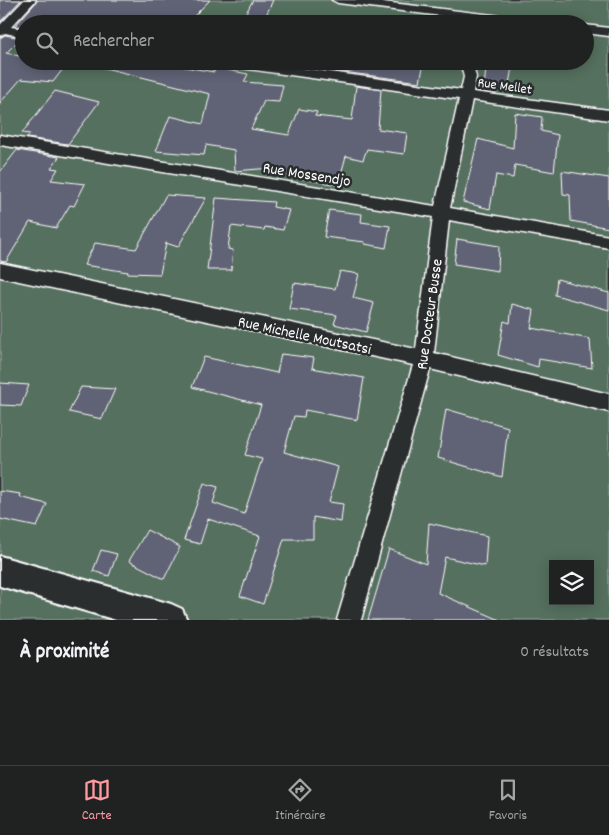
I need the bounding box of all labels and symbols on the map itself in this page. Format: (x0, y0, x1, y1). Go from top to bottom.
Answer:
street label: Rue Mellet (476, 73, 533, 101)
street label: Rue Mossendjo (261, 157, 352, 194)
street label: Rue Docteur Busse (411, 257, 450, 371)
street label: Rue Michelle Moutsatsi (236, 311, 373, 362)

